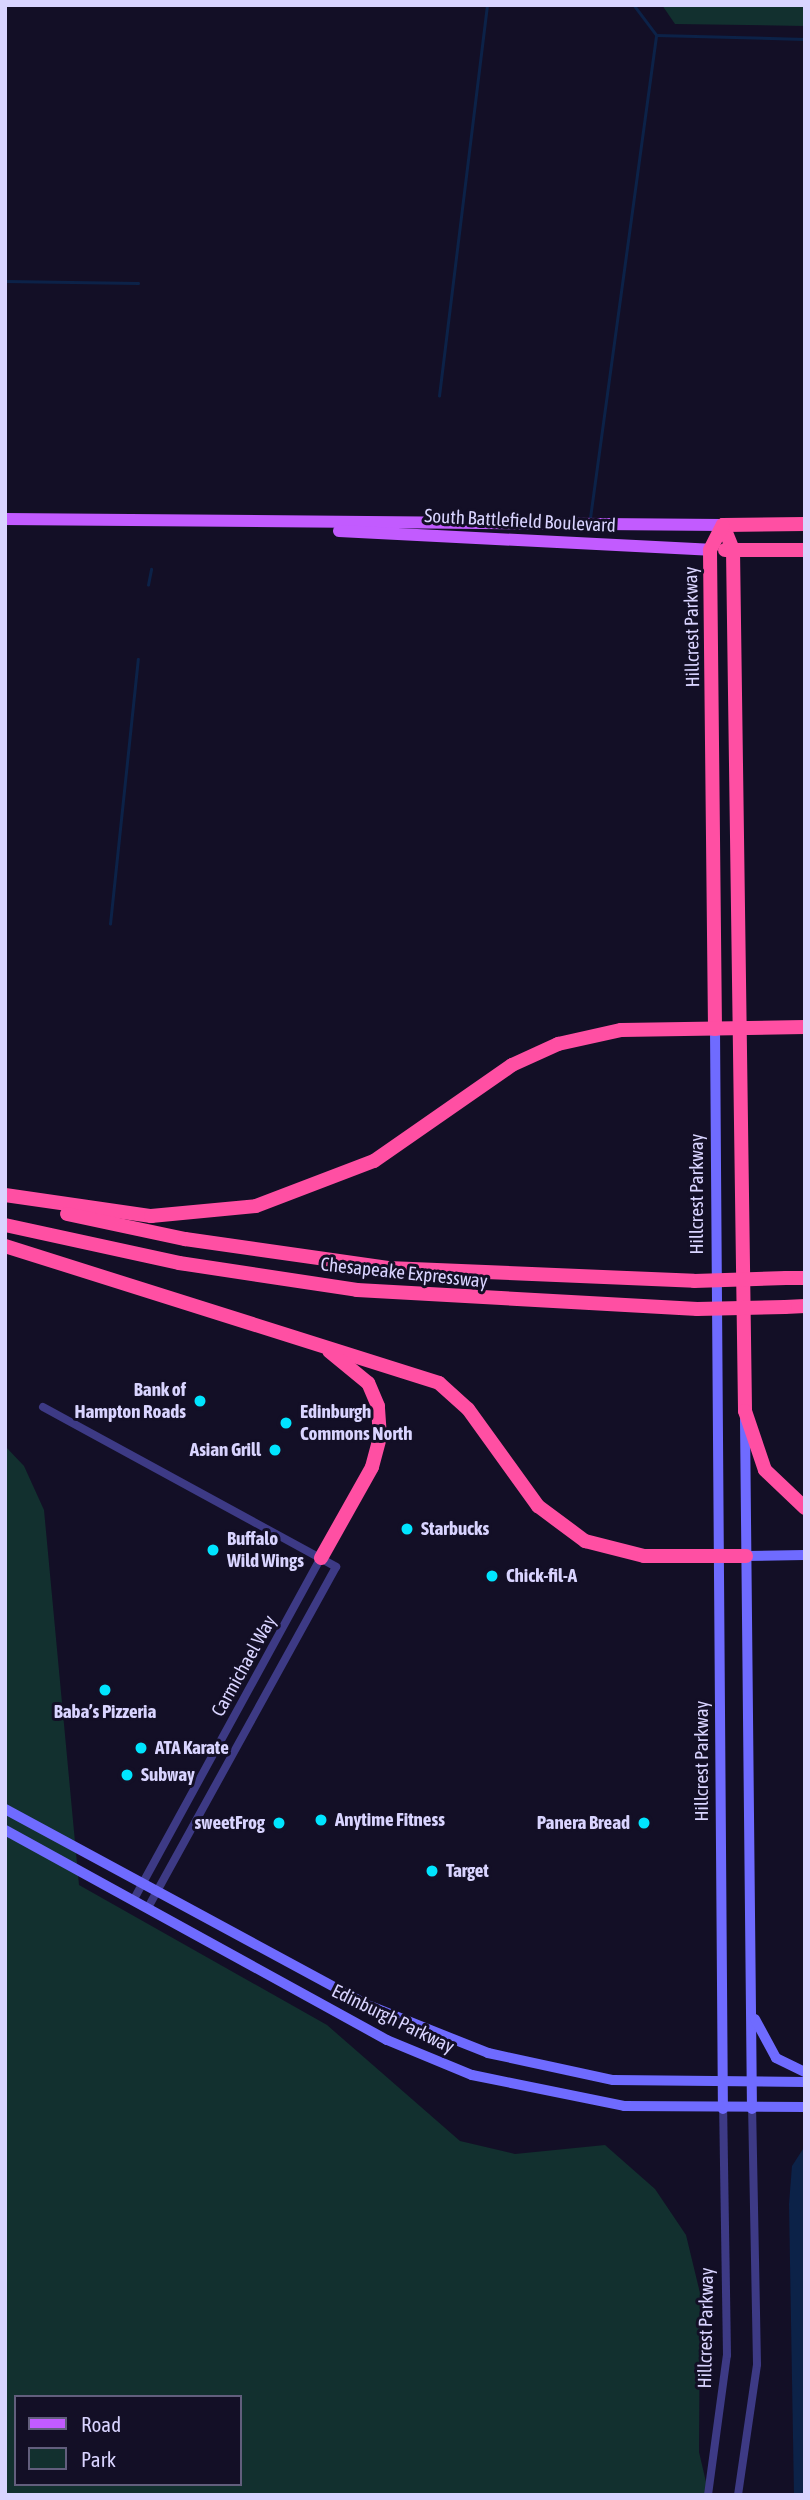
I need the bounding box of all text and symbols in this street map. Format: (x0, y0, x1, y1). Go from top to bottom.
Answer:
street label: South Battlefield Boulevard (424, 505, 616, 537)
street label: Hillcrest Parkway (680, 566, 704, 688)
street label: Hillcrest Parkway (686, 1134, 708, 1254)
street label: Chesapeake Expressway (319, 1253, 489, 1293)
place label: Bank of Hampton Roads (74, 1379, 186, 1423)
marker: Bank of Hampton Roads (192, 1393, 208, 1409)
place label: Edinburgh Commons North (300, 1401, 413, 1445)
marker: Edinburgh Commons North (278, 1415, 294, 1431)
place label: Asian Grill (190, 1439, 261, 1461)
marker: Asian Grill (267, 1442, 283, 1458)
place label: Starbucks (421, 1518, 489, 1540)
marker: Starbucks (399, 1521, 415, 1537)
place label: Buffalo Wild Wings (227, 1528, 304, 1572)
marker: Buffalo Wild Wings (205, 1542, 221, 1558)
place label: Chick-fil-A (506, 1565, 577, 1587)
marker: Chick-fil-A (484, 1568, 500, 1584)
street label: Carmichael Way (207, 1611, 281, 1721)
marker: Baba’s Pizzeria (97, 1682, 113, 1698)
place label: Baba’s Pizzeria (54, 1701, 156, 1723)
street label: Hillcrest Parkway (691, 1701, 713, 1821)
place label: ATA Karate (155, 1737, 229, 1759)
marker: ATA Karate (133, 1740, 149, 1756)
place label: Subway (141, 1764, 195, 1786)
marker: Subway (119, 1767, 135, 1783)
place label: Anytime Fitness (335, 1809, 445, 1831)
place label: sweetFrog (195, 1812, 265, 1834)
marker: Anytime Fitness (313, 1812, 329, 1828)
place label: Panera Bread (537, 1812, 630, 1834)
marker: sweetFrog (271, 1815, 287, 1831)
marker: Panera Bread (636, 1815, 652, 1831)
place label: Target (446, 1860, 489, 1882)
marker: Target (424, 1863, 440, 1879)
street label: Edinburgh Parkway (328, 1980, 458, 2058)
street label: Hillcrest Parkway (694, 2267, 718, 2389)
legend (14, 2395, 242, 2486)
text: Road (81, 2412, 121, 2436)
text: Park (81, 2447, 116, 2471)

